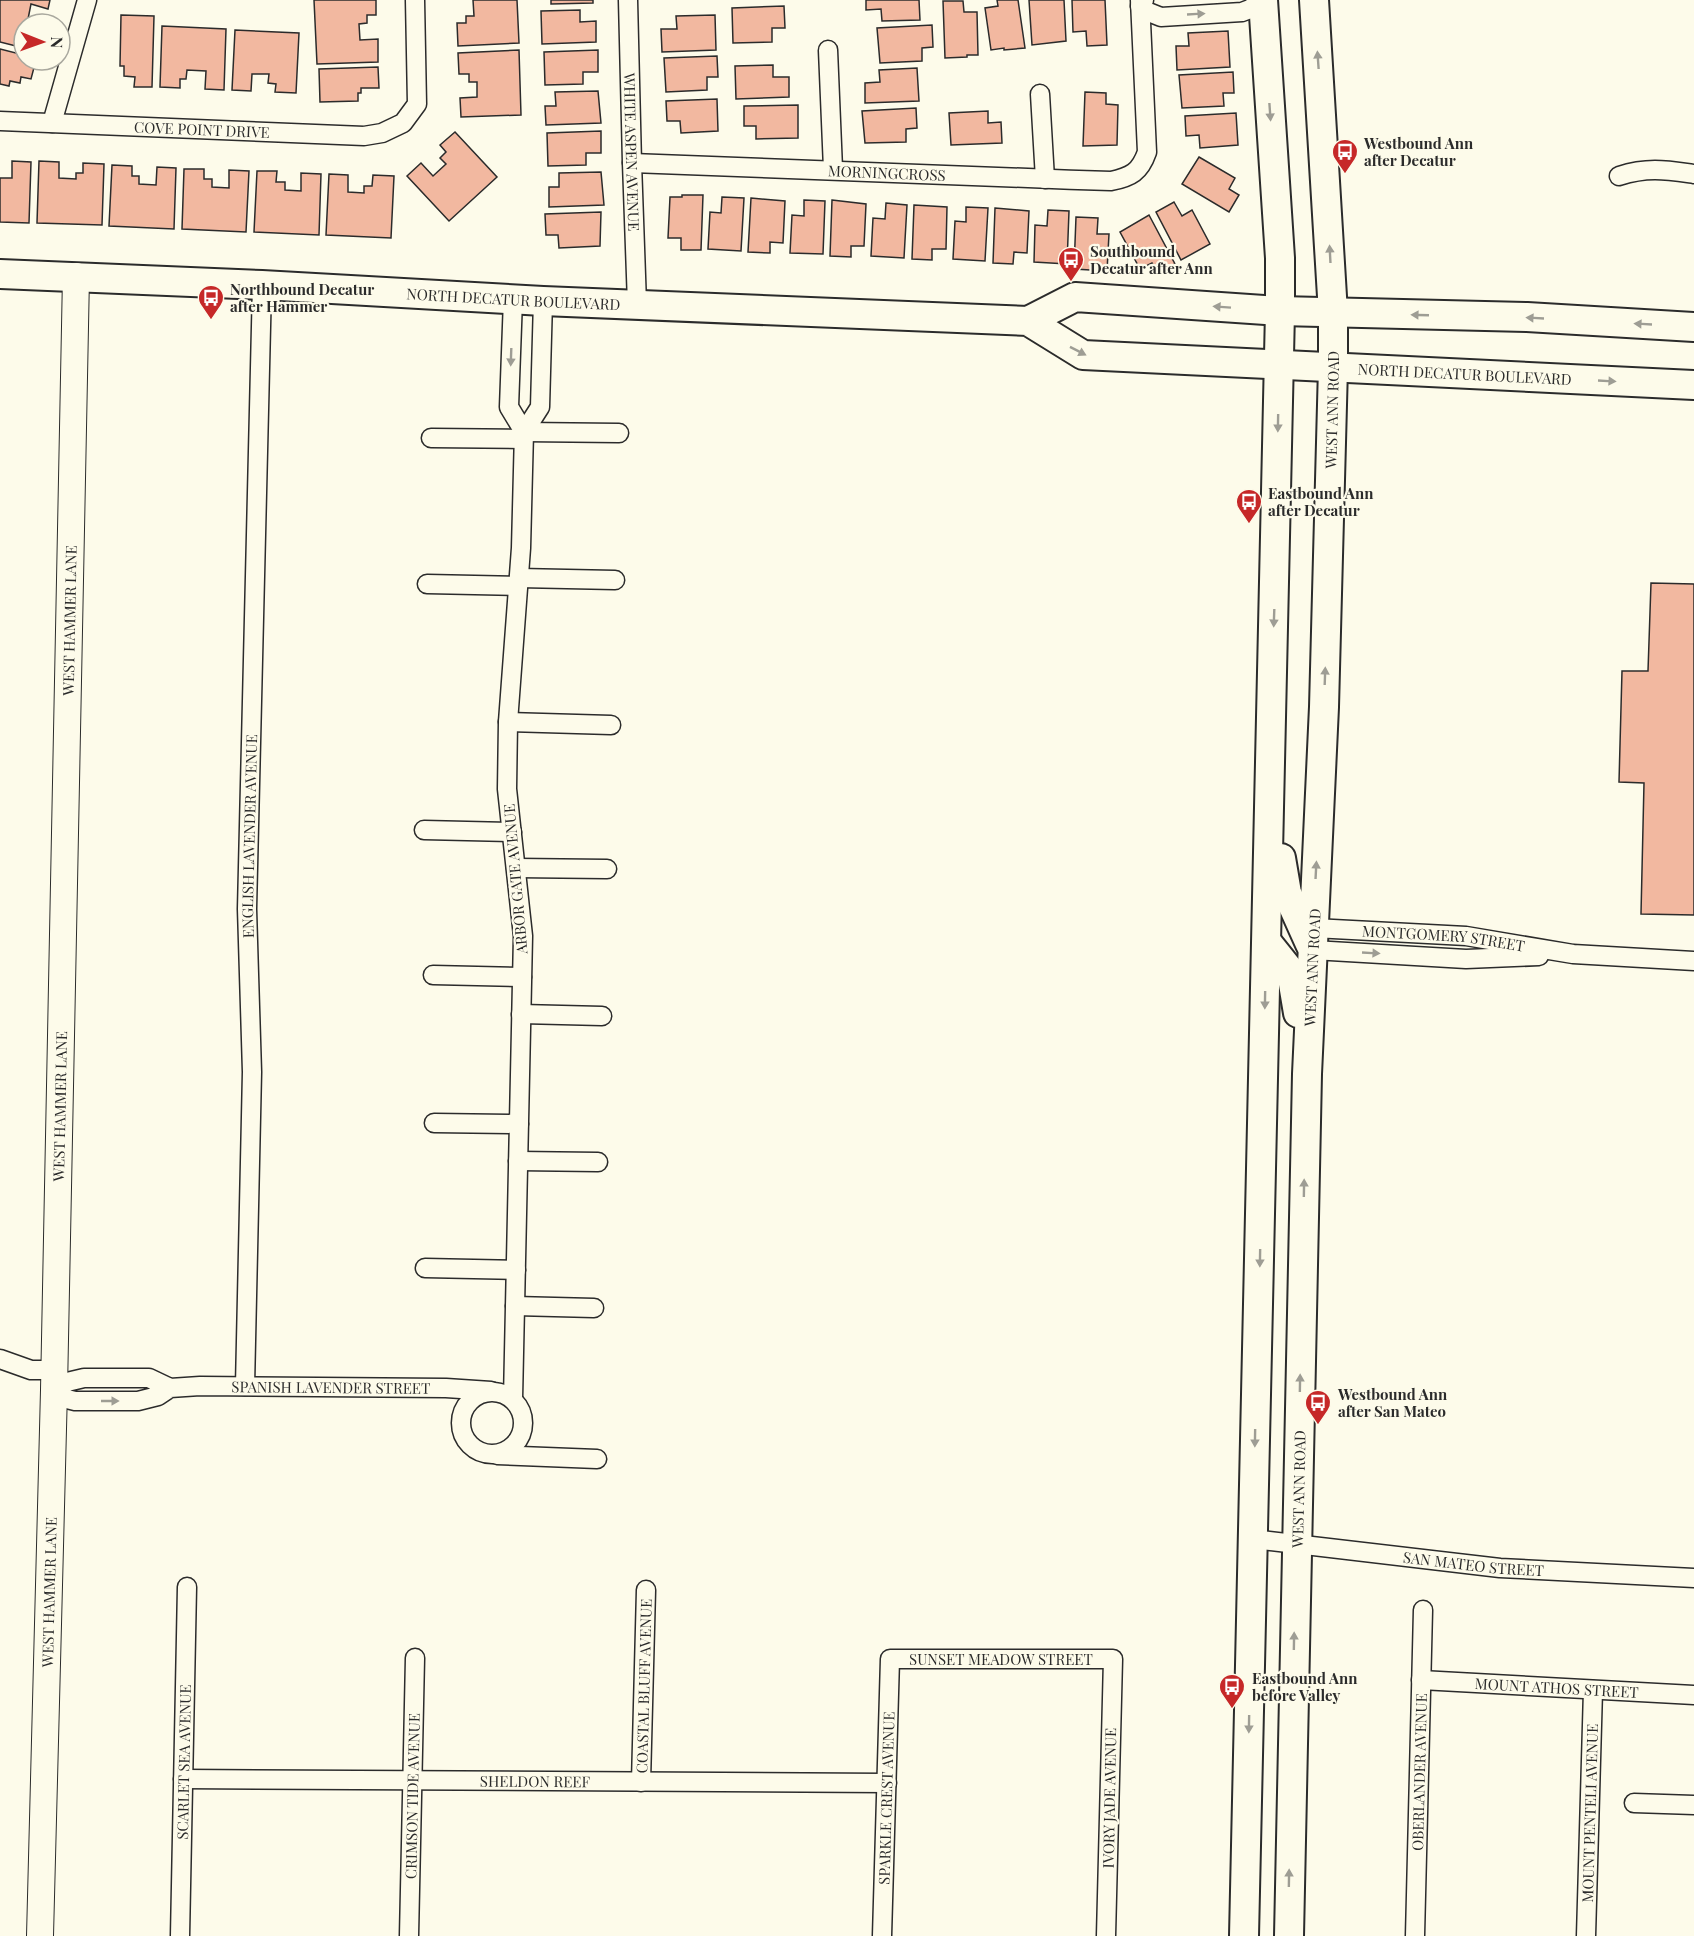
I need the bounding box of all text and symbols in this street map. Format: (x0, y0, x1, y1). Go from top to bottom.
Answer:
one-way arrow (1186, 10, 1205, 19)
north arrow (12, 12, 72, 72)
text: N (47, 36, 68, 49)
one-way arrow (1314, 50, 1323, 69)
street label: WHITE ASPEN AVENUE (620, 72, 644, 231)
one-way arrow (1266, 102, 1275, 121)
street label: COVE POINT DRIVE (134, 117, 270, 142)
place label: Westbound Ann after Decatur (1363, 133, 1474, 170)
bus stop icon: Westbound Ann after Decatur (1330, 137, 1360, 175)
street label: MORNINGCROSS (827, 160, 946, 185)
place label: Southbound Decatur after Ann (1090, 241, 1214, 278)
bus stop icon: Southbound Decatur after Ann (1056, 245, 1086, 283)
one-way arrow (1325, 245, 1335, 264)
place label: Northbound Decatur after Hammer (230, 279, 374, 316)
bus stop icon: Northbound Decatur after Hammer (196, 283, 226, 321)
street label: NORTH DECATUR BOULEVARD (406, 283, 621, 314)
one-way arrow (1212, 302, 1231, 311)
one-way arrow (1410, 310, 1429, 320)
one-way arrow (1526, 313, 1545, 323)
one-way arrow (1634, 319, 1653, 328)
one-way arrow (1070, 346, 1087, 356)
one-way arrow (506, 348, 516, 367)
street label: WEST ANN ROAD (1320, 351, 1343, 470)
street label: NORTH DECATUR BOULEVARD (1357, 359, 1572, 389)
one-way arrow (1598, 376, 1617, 385)
one-way arrow (1273, 413, 1283, 432)
place label: Eastbound Ann after Decatur (1268, 483, 1374, 520)
bus stop icon: Eastbound Ann after Decatur (1234, 487, 1264, 525)
street label: WEST HAMMER LANE (58, 545, 81, 697)
one-way arrow (1270, 608, 1279, 627)
one-way arrow (1320, 666, 1329, 685)
street label: ENGLISH LAVENDER AVENUE (237, 734, 261, 938)
street label: ARBOR GATE AVENUE (498, 803, 532, 956)
one-way arrow (1312, 861, 1321, 880)
street label: WEST ANN ROAD (1299, 908, 1325, 1028)
street label: MONTGOMERY STREET (1362, 921, 1526, 956)
one-way arrow (1362, 949, 1381, 958)
one-way arrow (1261, 991, 1270, 1010)
street label: WEST HAMMER LANE (48, 1031, 71, 1183)
one-way arrow (1300, 1178, 1309, 1197)
one-way arrow (1255, 1249, 1264, 1268)
one-way arrow (1295, 1373, 1304, 1392)
street label: SPANISH LAVENDER STREET (231, 1376, 430, 1398)
place label: Westbound Ann after San Mateo (1337, 1384, 1448, 1421)
bus stop icon: Westbound Ann after San Mateo (1303, 1388, 1333, 1426)
one-way arrow (100, 1396, 119, 1406)
one-way arrow (1250, 1429, 1260, 1448)
street label: WEST ANN ROAD (1287, 1430, 1310, 1549)
street label: WEST HAMMER LANE (37, 1517, 61, 1669)
street label: SAN MATEO STREET (1402, 1547, 1544, 1580)
street label: COASTAL BLUFF AVENUE (631, 1598, 656, 1774)
one-way arrow (1289, 1631, 1299, 1650)
street label: SUNSET MEADOW STREET (909, 1649, 1093, 1669)
place label: Eastbound Ann before Valley (1252, 1668, 1358, 1705)
bus stop icon: Eastbound Ann before Valley (1217, 1672, 1247, 1710)
street label: MOUNT ATHOS STREET (1474, 1673, 1639, 1702)
street label: SCARLET SEA AVENUE (172, 1684, 195, 1840)
street label: OBERLANDER AVENUE (1407, 1693, 1431, 1851)
street label: SPARKLE CREST AVENUE (873, 1711, 898, 1885)
street label: CRIMSON TIDE AVENUE (400, 1713, 424, 1879)
one-way arrow (1244, 1714, 1254, 1733)
street label: MOUNT PENTELI AVENUE (1577, 1723, 1602, 1903)
street label: IVORY JADE AVENUE (1098, 1728, 1120, 1868)
street label: SHELDON REEF (480, 1771, 591, 1791)
one-way arrow (1284, 1868, 1294, 1887)

